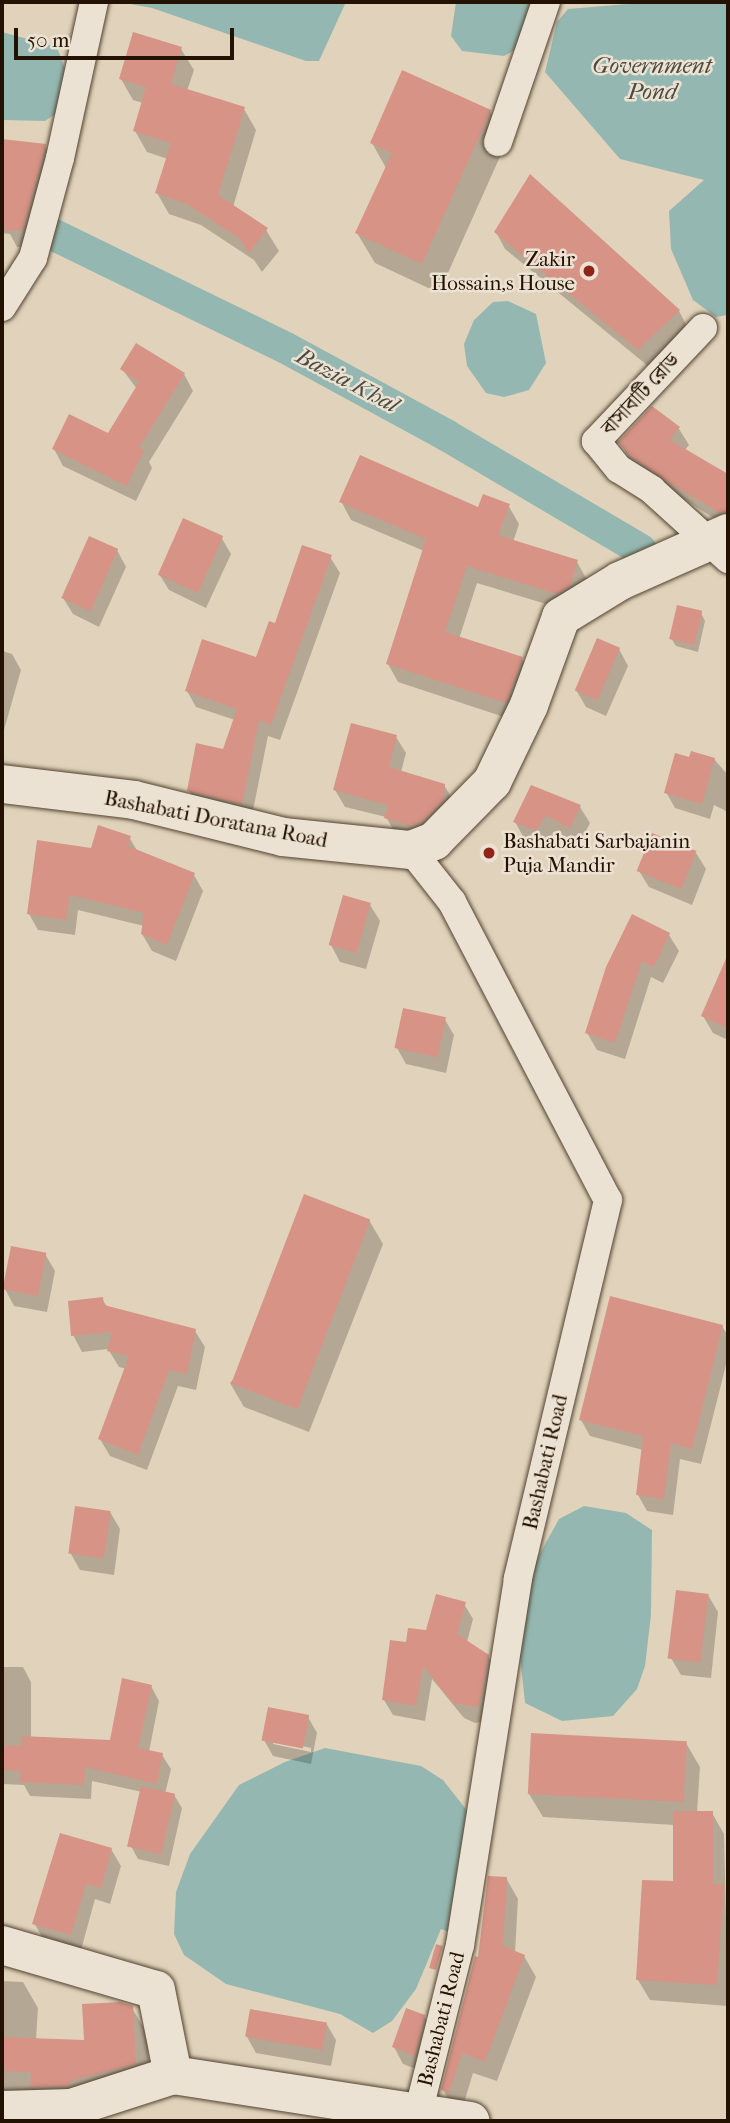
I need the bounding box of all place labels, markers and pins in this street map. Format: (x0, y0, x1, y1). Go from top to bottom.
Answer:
place label: Zakir Hossain,s House (431, 246, 575, 296)
marker: Zakir Hossain,s House (581, 263, 597, 279)
place label: Bashabati Sarbajanin Puja Mandir (503, 828, 690, 878)
marker: Bashabati Sarbajanin Puja Mandir (481, 845, 497, 861)

